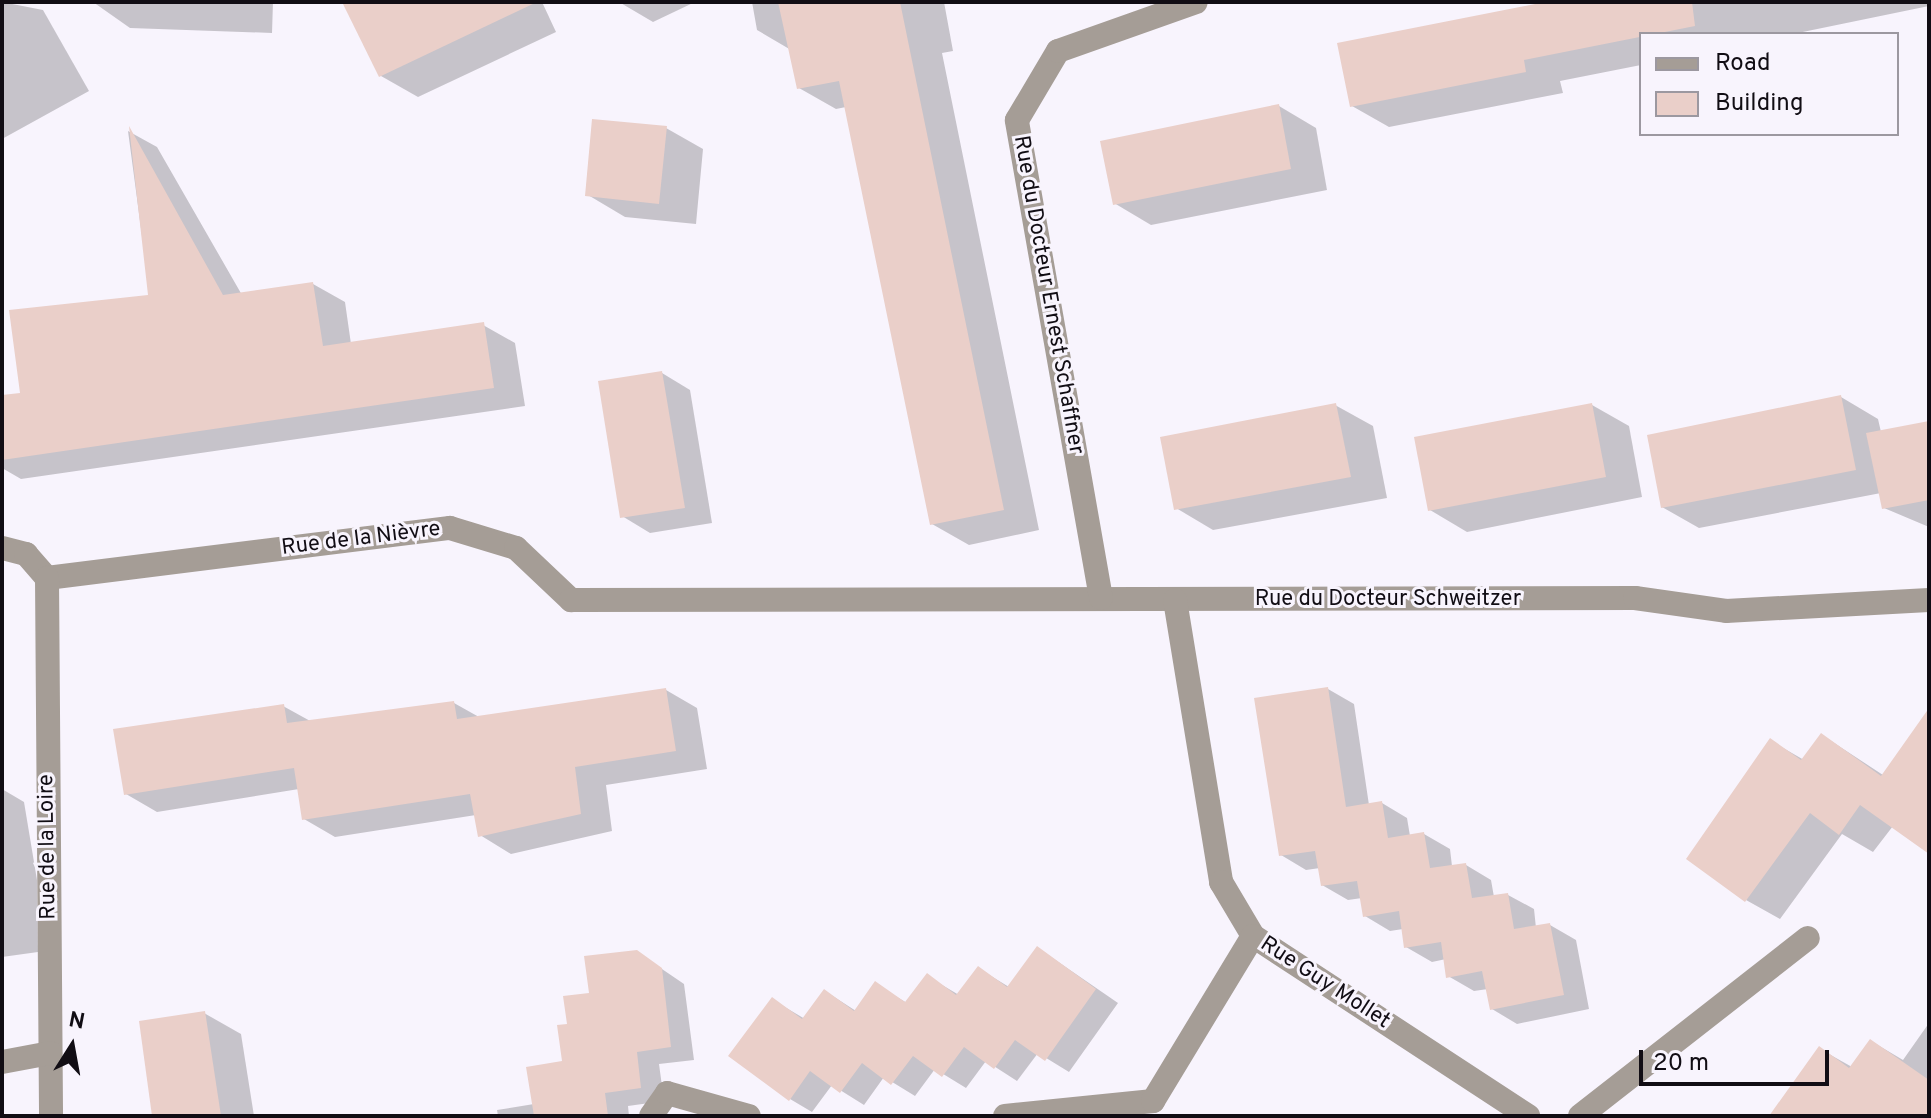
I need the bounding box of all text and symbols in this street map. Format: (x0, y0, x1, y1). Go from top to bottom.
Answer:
legend (1639, 32, 1899, 136)
text: Road (1715, 49, 1771, 79)
text: Building (1715, 89, 1804, 119)
street label: Rue du Docteur Ernest Schaffner (1007, 133, 1089, 457)
street label: Rue de la Nièvre (280, 516, 442, 562)
street label: Rue du Docteur Schweitzer (1255, 587, 1521, 613)
street label: Rue de la Loire (34, 774, 62, 920)
street label: Rue Guy Mollet (1255, 931, 1395, 1035)
north arrow (32, 1006, 112, 1086)
text: N (66, 1007, 87, 1037)
scale bar (1643, 1034, 1833, 1084)
text: 20 m (1653, 1049, 1709, 1079)

